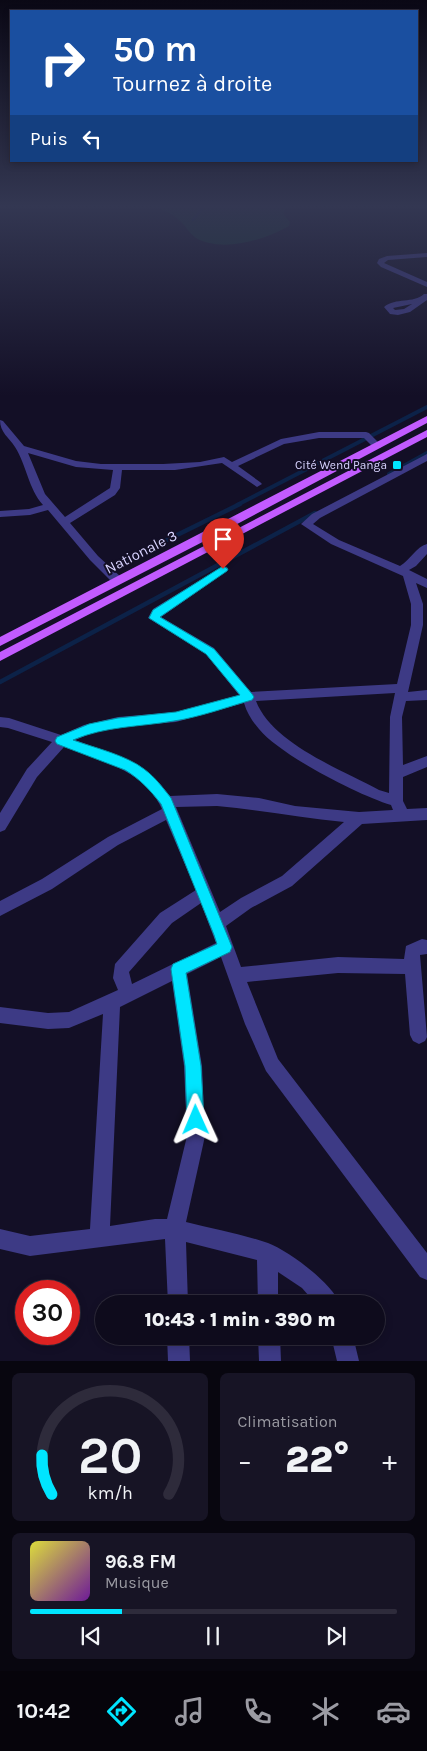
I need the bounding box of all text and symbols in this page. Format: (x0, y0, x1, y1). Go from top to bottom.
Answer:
text: 50 m (113, 29, 198, 70)
icon: right (30, 30, 95, 95)
text: Tournez à droite (113, 71, 272, 97)
icon: left (78, 125, 106, 153)
text: Puis (30, 128, 68, 150)
place label: Cité Wend Panga (295, 458, 387, 472)
marker: Cité Wend Panga (391, 459, 403, 471)
pin (202, 518, 244, 569)
icon: arrive (209, 525, 237, 553)
street label: Nationale 3 (102, 526, 180, 578)
position arrow (169, 1093, 221, 1145)
speed limit sign: 30 (15, 1280, 80, 1345)
text: 10:43 · 1 min · 390 m (144, 1309, 336, 1331)
text: Climatisation (238, 1412, 338, 1431)
text: 20 (78, 1425, 142, 1486)
text: 22° (285, 1437, 350, 1482)
text: − (238, 1444, 252, 1477)
text: + (382, 1444, 397, 1477)
text: km/h (87, 1483, 132, 1504)
text: 96.8 FM (105, 1551, 176, 1573)
text: Musique (105, 1573, 169, 1592)
icon: previous (77, 1622, 105, 1650)
icon: pause (199, 1622, 227, 1650)
icon: next (322, 1622, 350, 1650)
icon: directions (104, 1694, 139, 1729)
icon: music (172, 1694, 207, 1729)
icon: phone (240, 1694, 275, 1729)
icon: climate (308, 1694, 343, 1729)
icon: car (376, 1694, 411, 1729)
text: 10:42 (16, 1698, 71, 1724)

